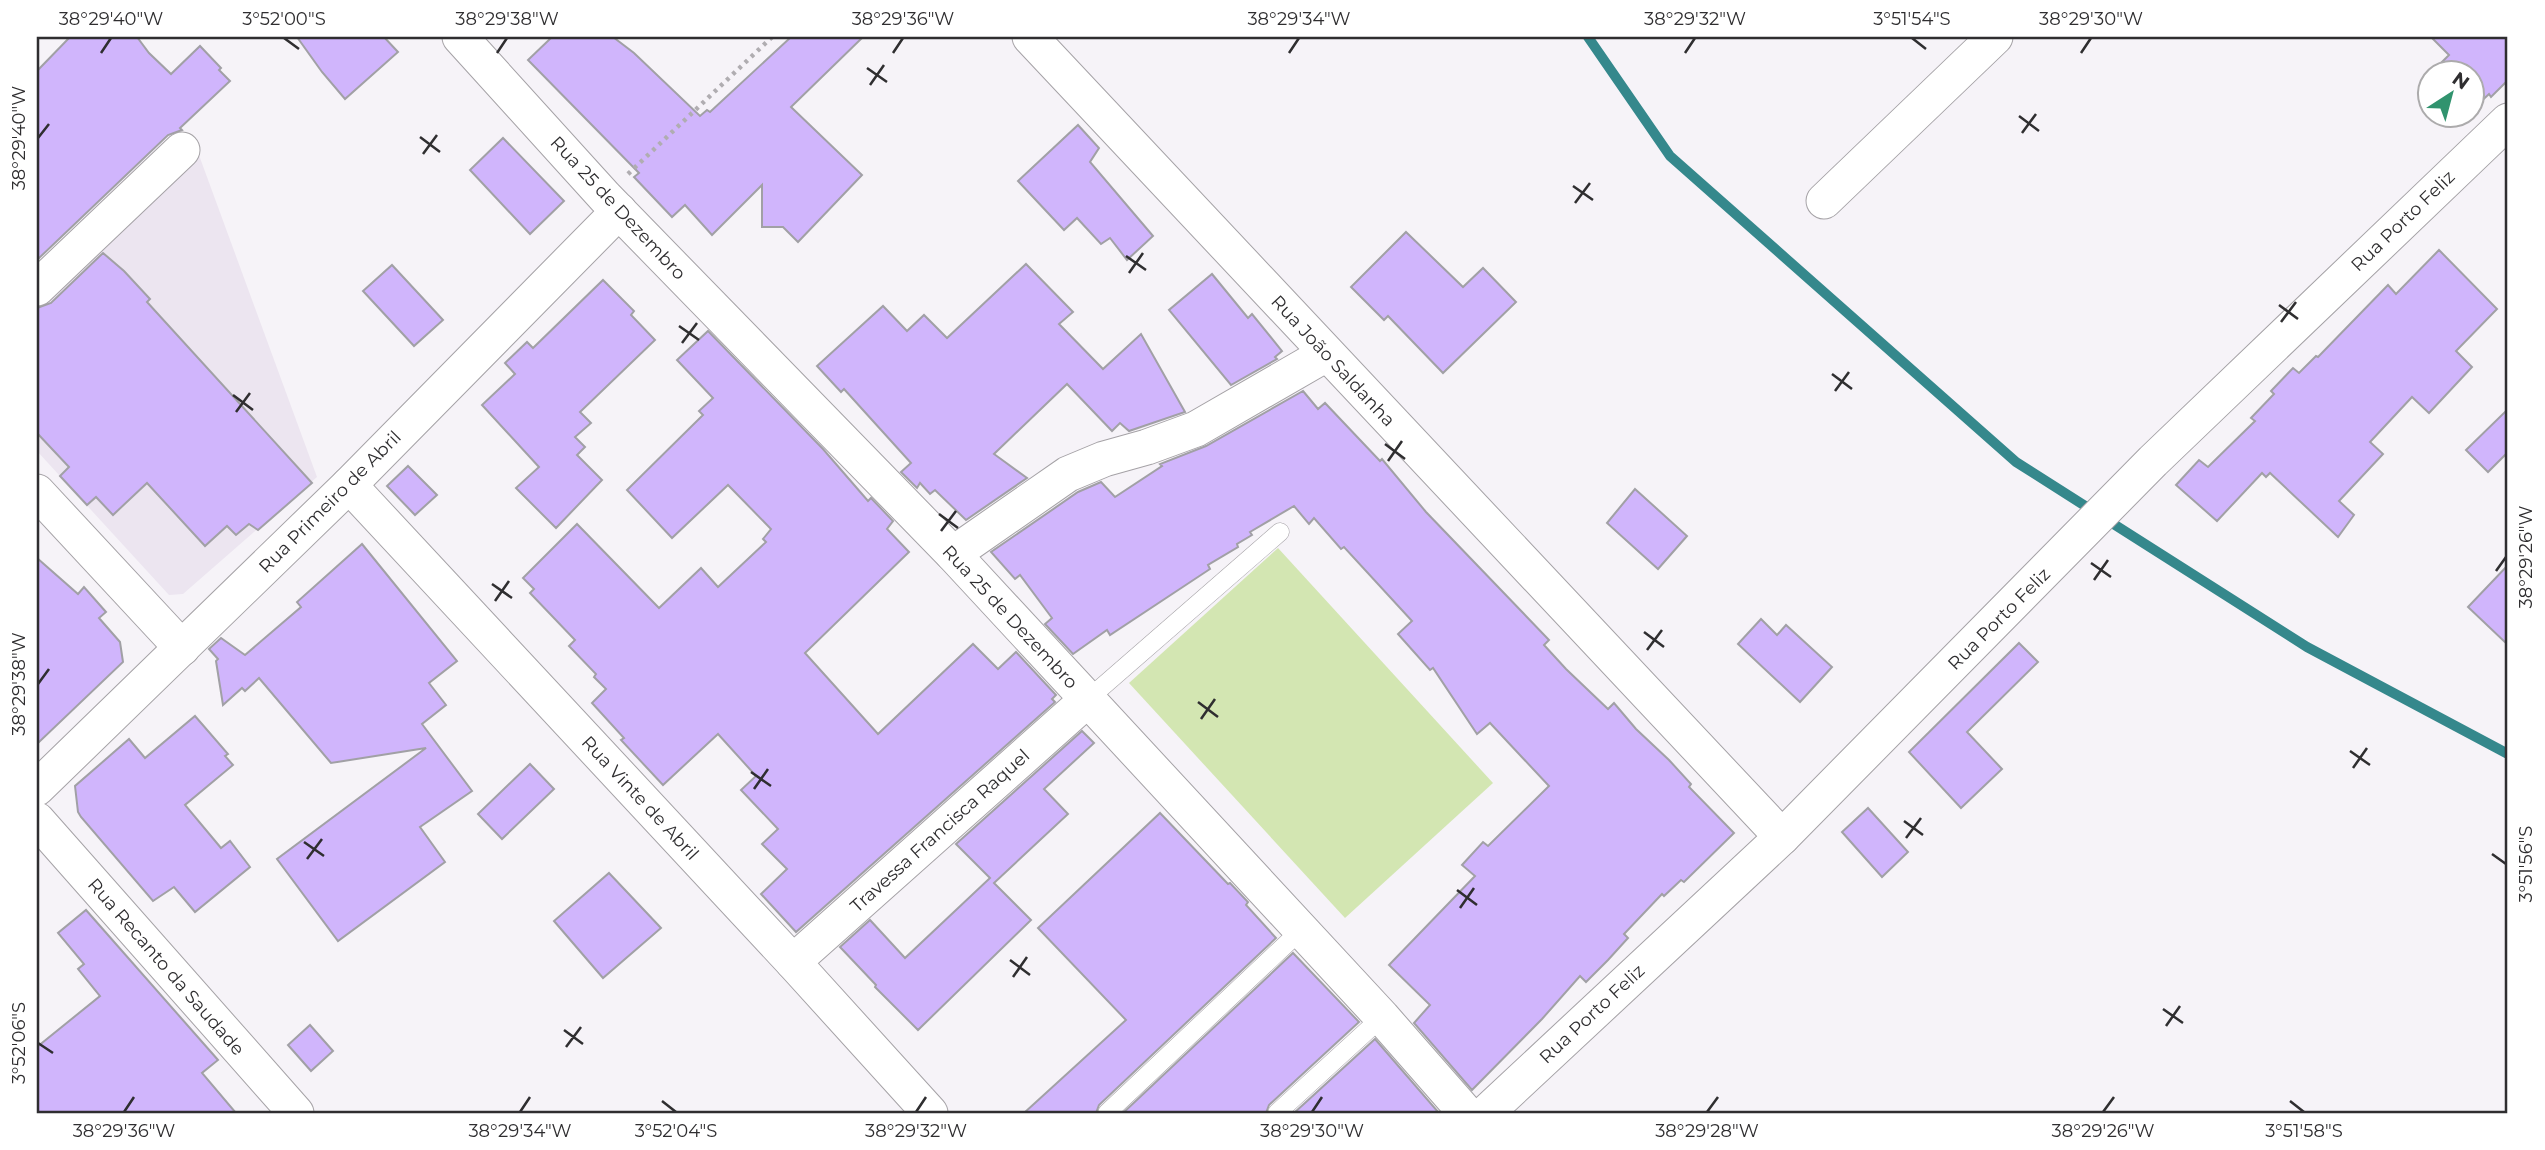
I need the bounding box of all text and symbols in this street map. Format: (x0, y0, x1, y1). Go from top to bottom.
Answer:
text: 38°29'40"W (59, 8, 163, 30)
text: 3°52'00"S (242, 8, 326, 30)
text: 38°29'38"W (455, 8, 559, 30)
text: 38°29'36"W (852, 8, 954, 30)
text: 38°29'34"W (1247, 8, 1351, 30)
text: 38°29'32"W (1644, 8, 1746, 30)
text: 3°51'54"S (1873, 8, 1951, 30)
text: 38°29'30"W (2039, 8, 2143, 30)
north arrow (2416, 60, 2486, 130)
text: N (2448, 67, 2474, 94)
text: 38°29'40"W (8, 86, 30, 190)
street label: Rua 25 de Dezembro (546, 132, 690, 284)
street label: Rua Porto Feliz (2347, 166, 2459, 276)
street label: Rua João Saldanha (1266, 291, 1400, 431)
street label: Rua Primeiro de Abril (254, 426, 406, 578)
text: 38°29'26"W (2515, 506, 2537, 608)
street label: Rua 25 de Dezembro (938, 541, 1082, 693)
street label: Rua Porto Feliz (1943, 563, 2055, 675)
text: 38°29'38"W (8, 632, 30, 736)
street label: Rua Vinte de Abril (577, 731, 703, 865)
street label: Travessa Francisca Raquel (846, 745, 1034, 917)
text: 3°51'56"S (2515, 826, 2537, 902)
street label: Rua Recanto da Saudade (83, 874, 249, 1060)
street label: Rua Porto Feliz (1535, 960, 1649, 1068)
text: 3°52'06"S (8, 1002, 30, 1084)
text: 38°29'36"W (73, 1120, 175, 1142)
text: 38°29'34"W (468, 1120, 572, 1142)
text: 3°52'04"S (635, 1120, 717, 1142)
text: 38°29'32"W (865, 1120, 967, 1142)
text: 38°29'30"W (1260, 1120, 1364, 1142)
text: 38°29'28"W (1655, 1120, 1759, 1142)
text: 38°29'26"W (2052, 1120, 2154, 1142)
text: 3°51'58"S (2265, 1120, 2343, 1142)

